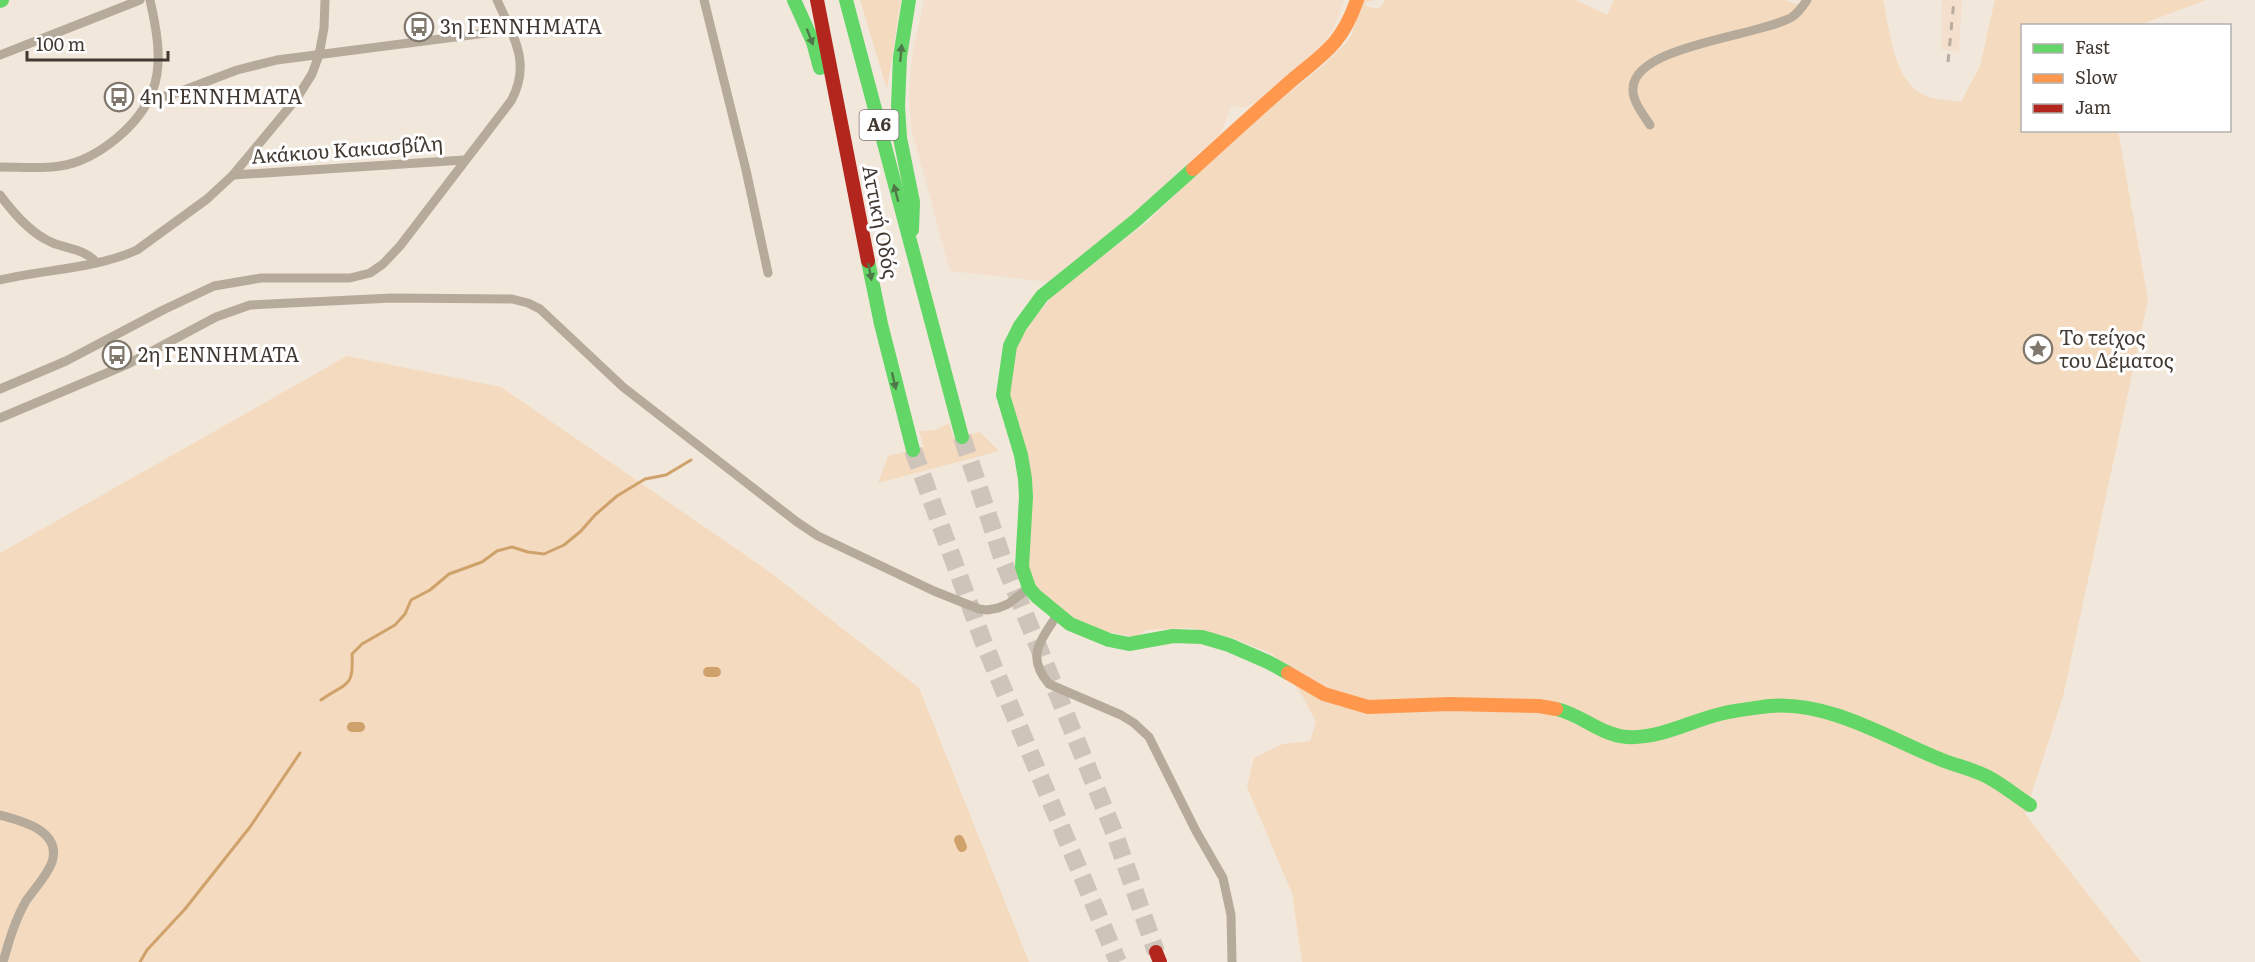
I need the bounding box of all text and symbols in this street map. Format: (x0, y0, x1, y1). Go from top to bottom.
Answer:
place label: 3η ΓΕΝΝΗΜΑΤΑ (440, 10, 602, 40)
bus stop icon: 3η ΓΕΝΝΗΜΑΤΑ (403, 11, 435, 43)
scale bar (27, 24, 168, 62)
legend (2021, 24, 2231, 132)
one-way arrow (806, 28, 816, 46)
text: 100 m (36, 30, 85, 57)
text: Fast (2075, 33, 2111, 60)
one-way arrow (896, 43, 906, 62)
text: Slow (2075, 63, 2118, 90)
place label: 4η ΓΕΝΝΗΜΑΤΑ (140, 80, 302, 110)
bus stop icon: 4η ΓΕΝΝΗΜΑΤΑ (103, 81, 135, 113)
text: Jam (2075, 93, 2111, 120)
road number: Α6 (860, 110, 898, 140)
street label: Ακάκιου Κακιασβίλη (250, 126, 444, 170)
street label: Αττική Οδός (856, 162, 908, 281)
one-way arrow (891, 184, 901, 202)
one-way arrow (866, 263, 875, 282)
place label: Το τείχος του Δέματος (2059, 321, 2174, 374)
place icon: Το τείχος του Δέματος (2022, 333, 2054, 365)
place label: 2η ΓΕΝΝΗΜΑΤΑ (138, 338, 300, 368)
bus stop icon: 2η ΓΕΝΝΗΜΑΤΑ (101, 339, 133, 371)
one-way arrow (890, 371, 900, 390)

